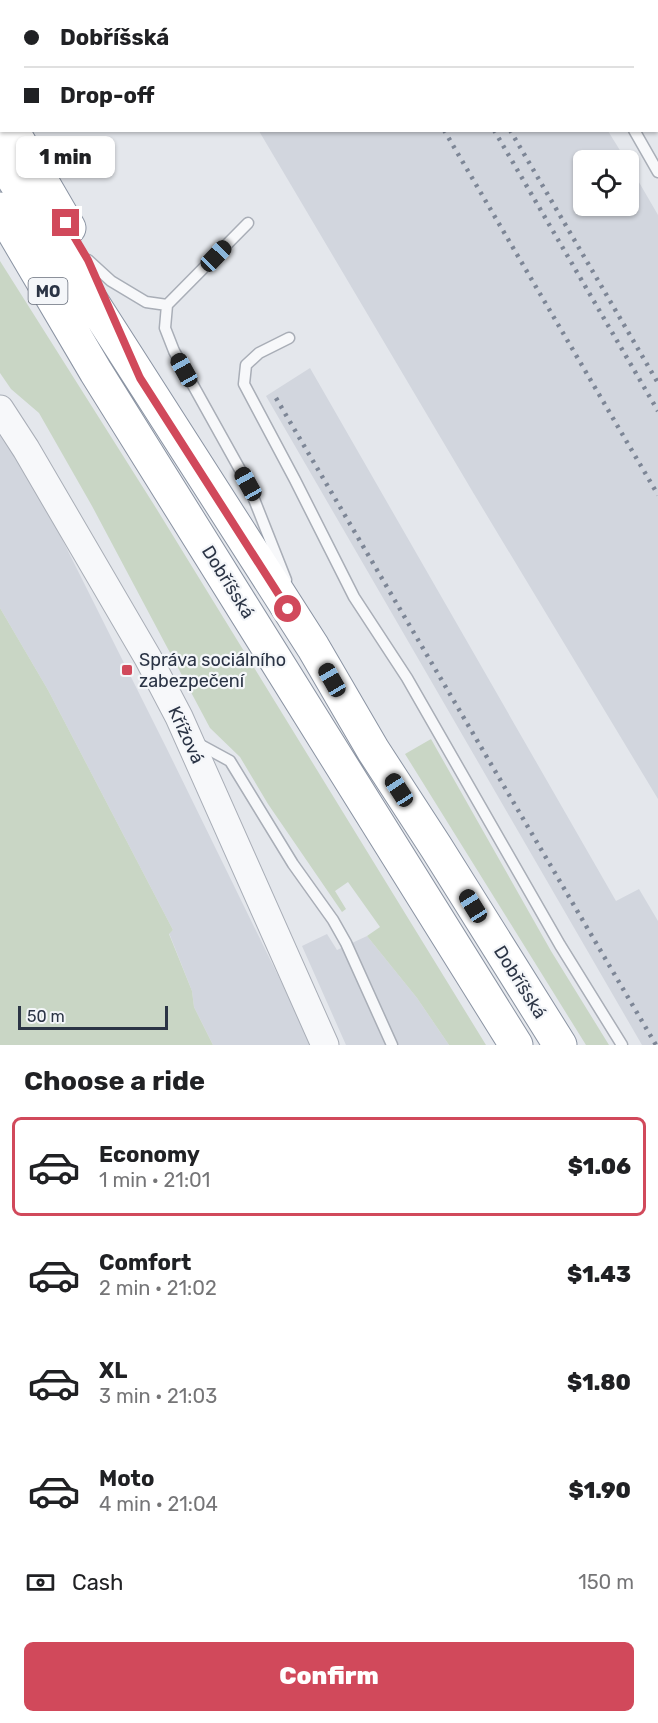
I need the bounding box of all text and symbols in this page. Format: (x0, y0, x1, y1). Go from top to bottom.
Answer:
text: Dobříšská (60, 24, 169, 51)
text: Drop-off (60, 82, 155, 109)
callout: 1 min (16, 136, 116, 178)
text: 1 min (39, 145, 92, 169)
map controls (573, 150, 639, 216)
button: locate (573, 150, 639, 216)
route end (52, 209, 79, 236)
car (197, 237, 235, 275)
road number: MO (28, 278, 68, 304)
car (167, 350, 201, 390)
car (231, 464, 265, 504)
street label: Dobříšská (197, 541, 259, 623)
route start (274, 595, 301, 622)
place label: Správa sociálního zabezpečení (139, 649, 286, 692)
car (315, 660, 349, 700)
marker: Správa sociálního zabezpečení (120, 663, 134, 677)
street label: Křížová (163, 703, 209, 767)
car (382, 770, 416, 810)
car (456, 886, 490, 926)
street label: Dobříšská (489, 941, 551, 1023)
scale bar (18, 1003, 168, 1030)
text: 50 m (27, 1007, 65, 1026)
text: Choose a ride (24, 1065, 205, 1097)
icon: car (27, 1140, 81, 1194)
text: Economy (99, 1141, 200, 1168)
text: $1.06 (568, 1153, 631, 1180)
text: 1 min · 21:01 (99, 1168, 210, 1192)
icon: car (27, 1248, 81, 1302)
text: Comfort (99, 1249, 191, 1276)
text: $1.43 (567, 1261, 631, 1288)
text: 2 min · 21:02 (99, 1276, 217, 1300)
icon: car (27, 1356, 81, 1410)
text: XL (99, 1357, 127, 1384)
text: $1.80 (567, 1369, 631, 1396)
text: 3 min · 21:03 (99, 1384, 217, 1408)
icon: car (27, 1464, 81, 1518)
text: Moto (99, 1465, 154, 1492)
text: $1.90 (569, 1477, 631, 1504)
text: 4 min · 21:04 (99, 1492, 218, 1516)
icon: cash (24, 1566, 57, 1599)
text: Cash (72, 1569, 123, 1596)
text: 150 m (578, 1570, 634, 1594)
button: Confirm (24, 1642, 634, 1711)

